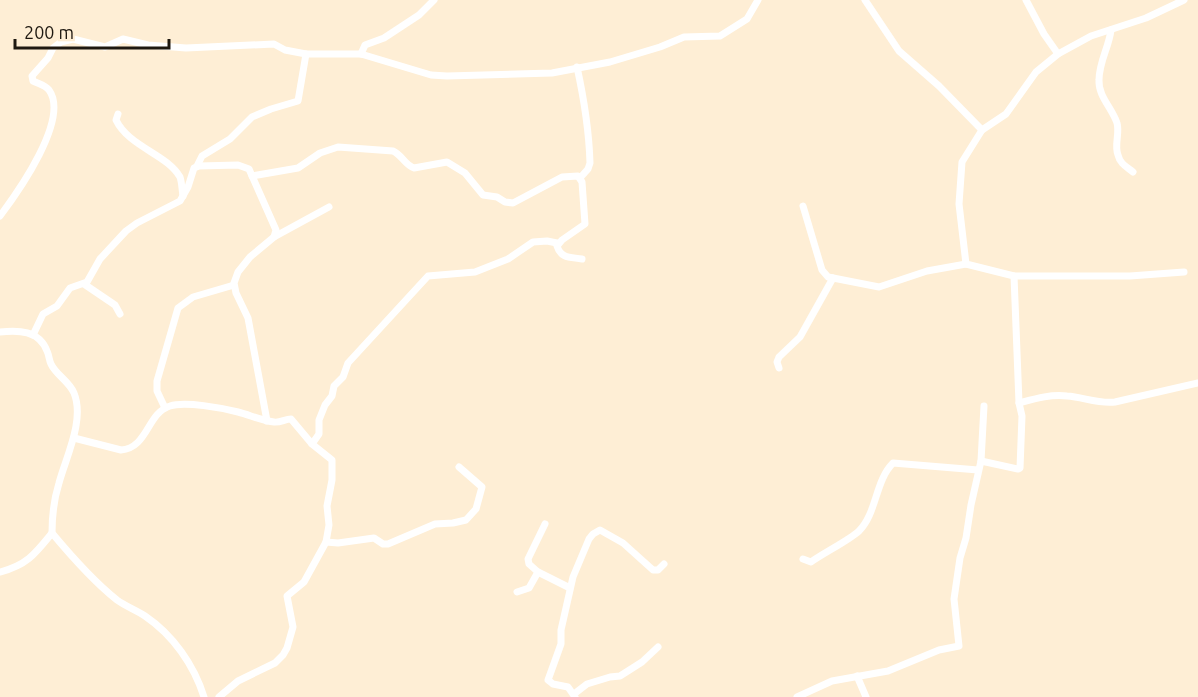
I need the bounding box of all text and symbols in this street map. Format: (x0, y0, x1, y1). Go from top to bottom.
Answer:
scale bar (15, 12, 170, 50)
text: 200 m (24, 22, 74, 42)

